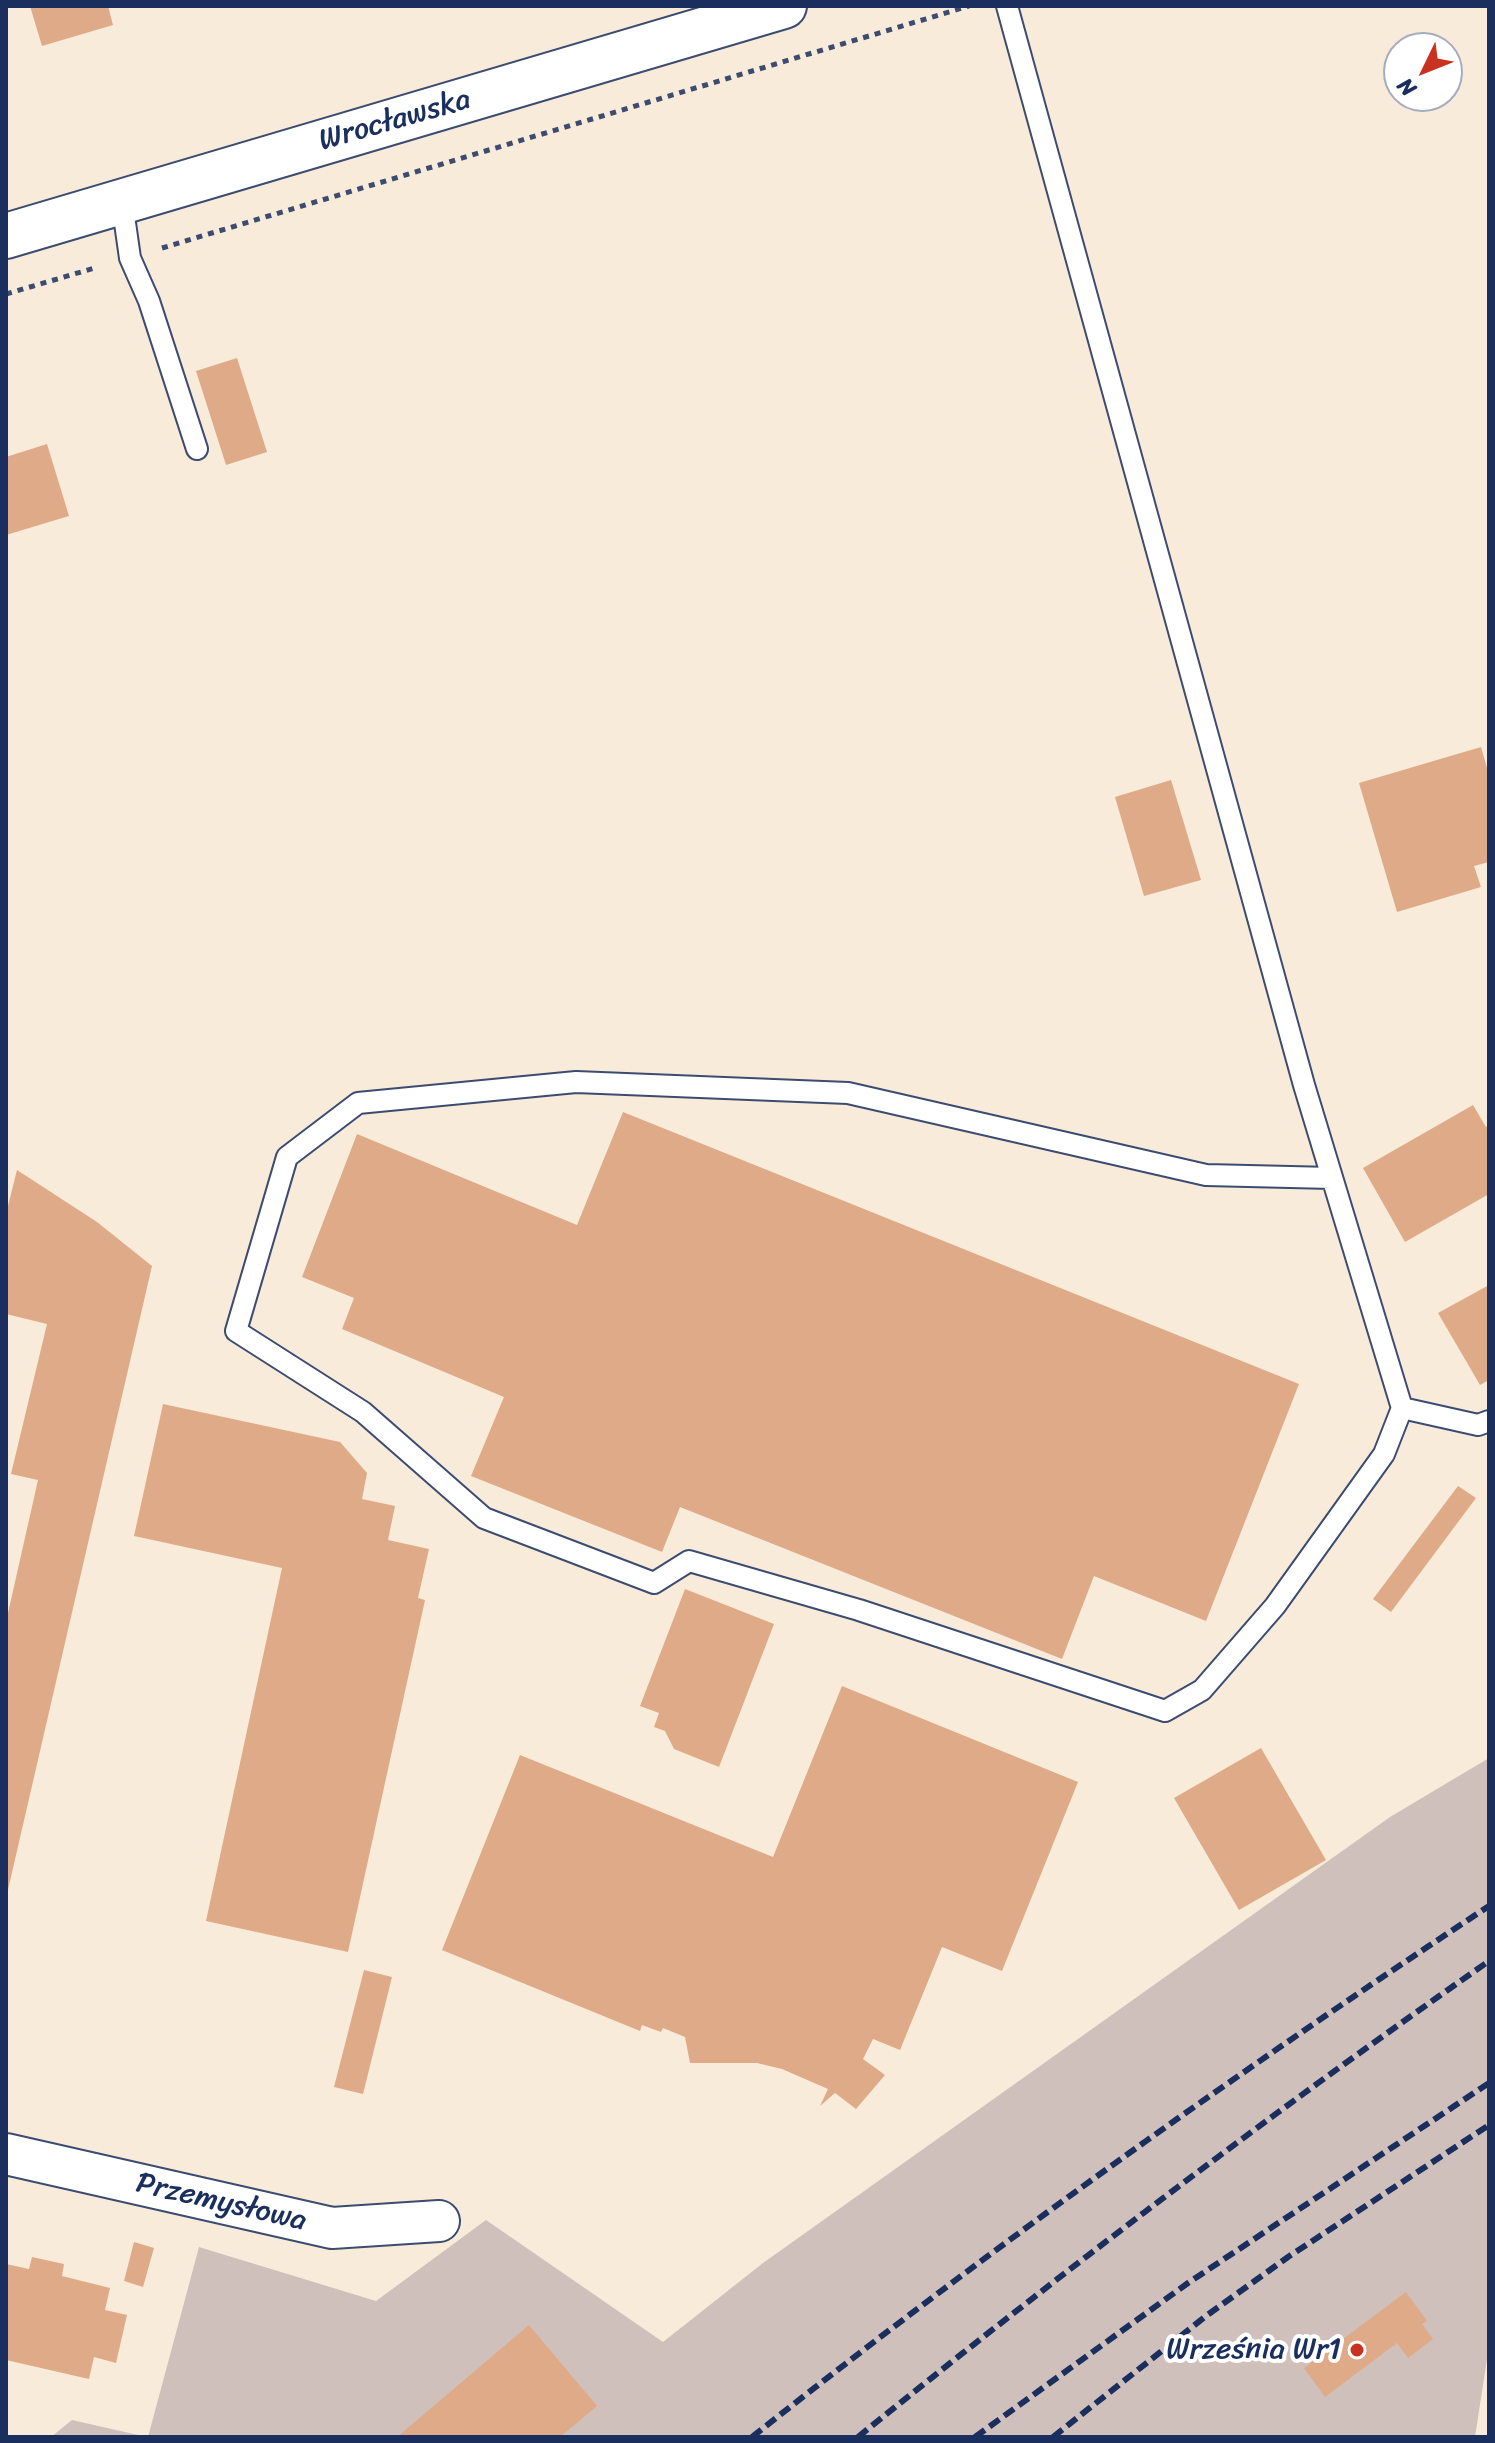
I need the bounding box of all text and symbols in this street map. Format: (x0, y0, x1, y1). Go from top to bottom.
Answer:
north arrow (1383, 32, 1463, 112)
text: N (1387, 68, 1426, 106)
street label: Wrocławska (315, 82, 475, 160)
street label: Przemysłowa (132, 2166, 310, 2240)
place label: Września Wr1 (1166, 2332, 1341, 2368)
marker: Września Wr1 (1348, 2341, 1366, 2359)

